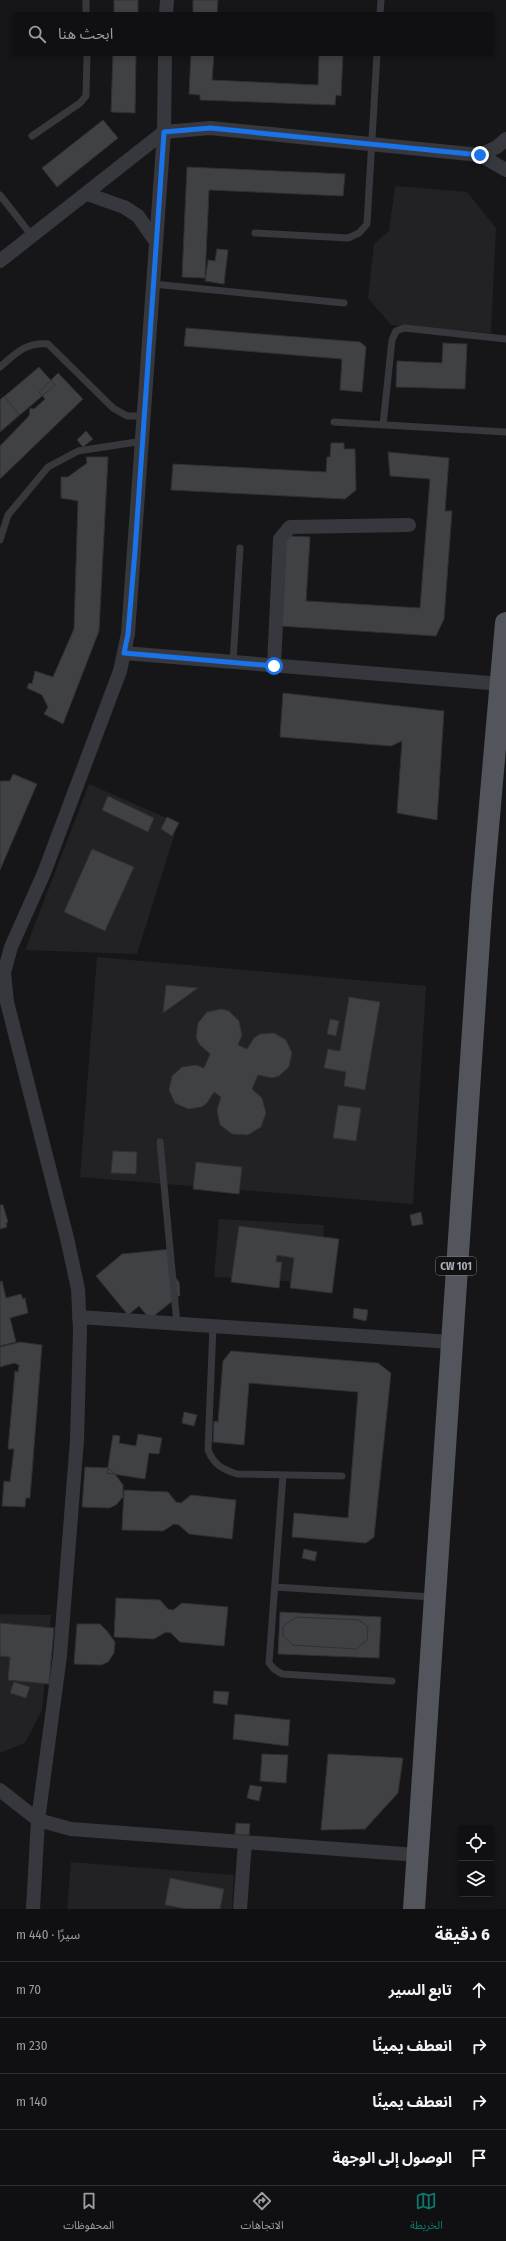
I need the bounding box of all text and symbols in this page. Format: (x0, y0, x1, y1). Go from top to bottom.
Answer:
search box (12, 12, 494, 56)
icon: search (26, 23, 48, 45)
text: ابحث هنا (58, 25, 113, 43)
route end (471, 146, 489, 164)
route start (265, 657, 283, 675)
road number: CW 101 (436, 1257, 476, 1275)
map controls (458, 1825, 494, 1897)
button: locate (458, 1825, 494, 1861)
button: layers (458, 1861, 494, 1897)
text: 6 دقيقة (435, 1924, 490, 1945)
text: سيرًا · 440 m (16, 1927, 80, 1942)
icon: ahead (468, 1979, 490, 2001)
text: تابع السير (389, 1981, 452, 1999)
text: 70 m (16, 1982, 41, 1997)
icon: right (468, 2035, 490, 2057)
text: انعطف يمينًا (372, 2037, 452, 2055)
text: 230 m (16, 2038, 47, 2053)
icon: right (468, 2091, 490, 2113)
text: انعطف يمينًا (372, 2093, 452, 2111)
text: 140 m (16, 2094, 47, 2109)
icon: arrive (468, 2147, 490, 2169)
text: الوصول إلى الوجهة (332, 2149, 452, 2167)
tab: المحفوظات (63, 2190, 114, 2237)
tab: الاتجاهات (241, 2190, 284, 2237)
tab: الخريطة (410, 2190, 443, 2237)

